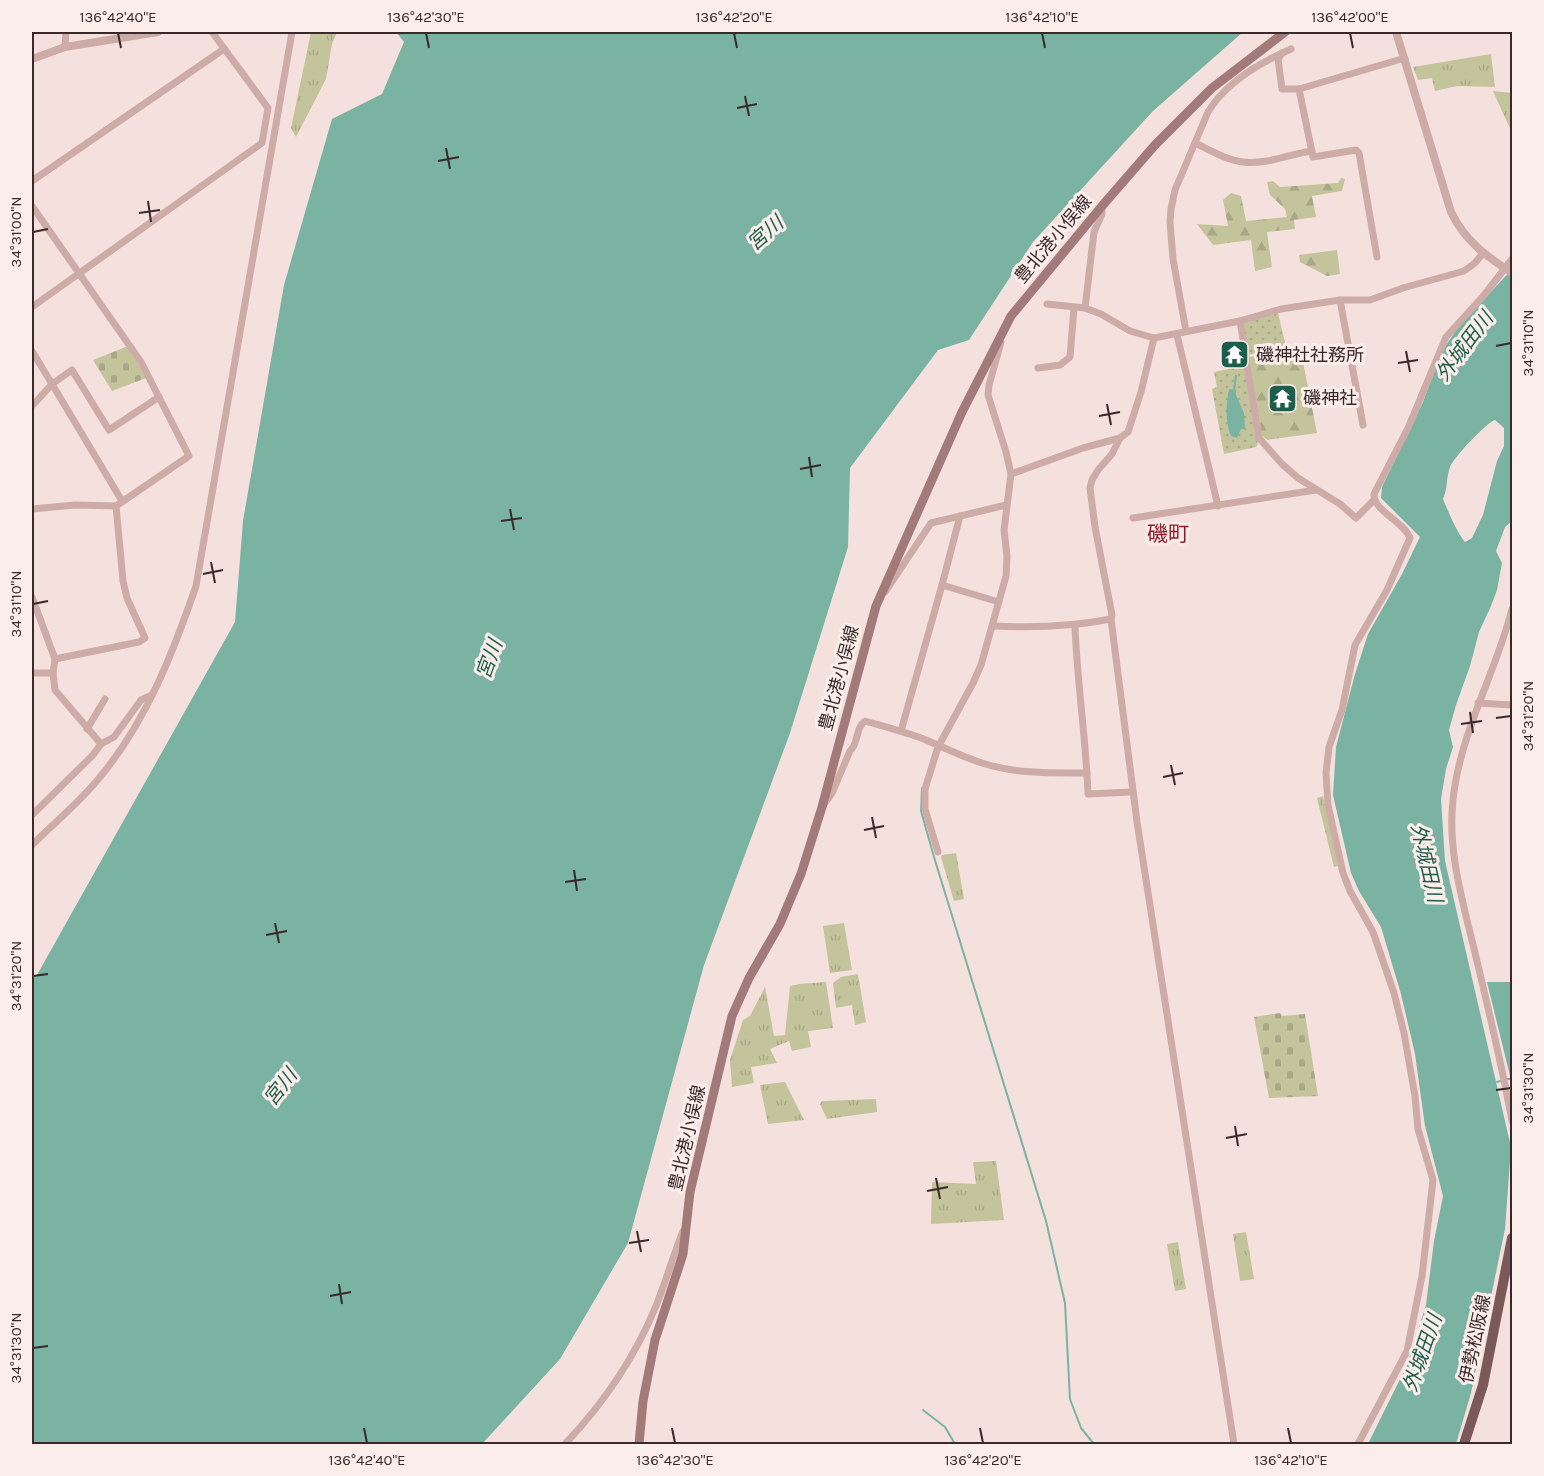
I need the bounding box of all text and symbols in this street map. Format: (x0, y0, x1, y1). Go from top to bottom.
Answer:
text: 136°42'40"E (80, 8, 156, 26)
text: 136°42'30"E (387, 8, 465, 26)
text: 136°42'20"E (695, 8, 773, 26)
text: 136°42'10"E (1005, 8, 1079, 26)
text: 136°42'00"E (1311, 8, 1389, 26)
street label: 豊北港小俣線 (1010, 191, 1096, 287)
text: 34°31'00"N (7, 197, 25, 267)
water label: 宮川 (743, 210, 789, 255)
water label: 外城田川 (1431, 306, 1499, 385)
text: 34°31'10"N (1519, 310, 1537, 376)
temple icon: 磯神社社務所 (1219, 339, 1251, 371)
place label: 磯神社社務所 (1256, 344, 1364, 366)
temple icon: 磯神社 (1266, 382, 1298, 414)
place label: 磯神社 (1303, 387, 1357, 409)
district label: 磯町 (1147, 522, 1189, 546)
text: 34°31'10"N (7, 571, 25, 637)
street label: 豊北港小俣線 (814, 623, 864, 733)
water label: 宮川 (472, 635, 508, 682)
text: 34°31'20"N (1519, 681, 1537, 751)
water label: 外城田川 (1406, 822, 1447, 907)
text: 34°31'20"N (7, 941, 25, 1011)
text: 34°31'30"N (1519, 1053, 1537, 1123)
water label: 宮川 (259, 1063, 303, 1110)
street label: 豊北港小俣線 (664, 1083, 710, 1193)
street label: 伊勢松阪線 (1455, 1293, 1495, 1385)
water label: 外城田川 (1399, 1310, 1447, 1395)
text: 34°31'30"N (7, 1313, 25, 1383)
text: 136°42'40"E (329, 1451, 405, 1469)
text: 136°42'30"E (636, 1451, 714, 1469)
text: 136°42'20"E (944, 1451, 1022, 1469)
text: 136°42'10"E (1254, 1451, 1328, 1469)

